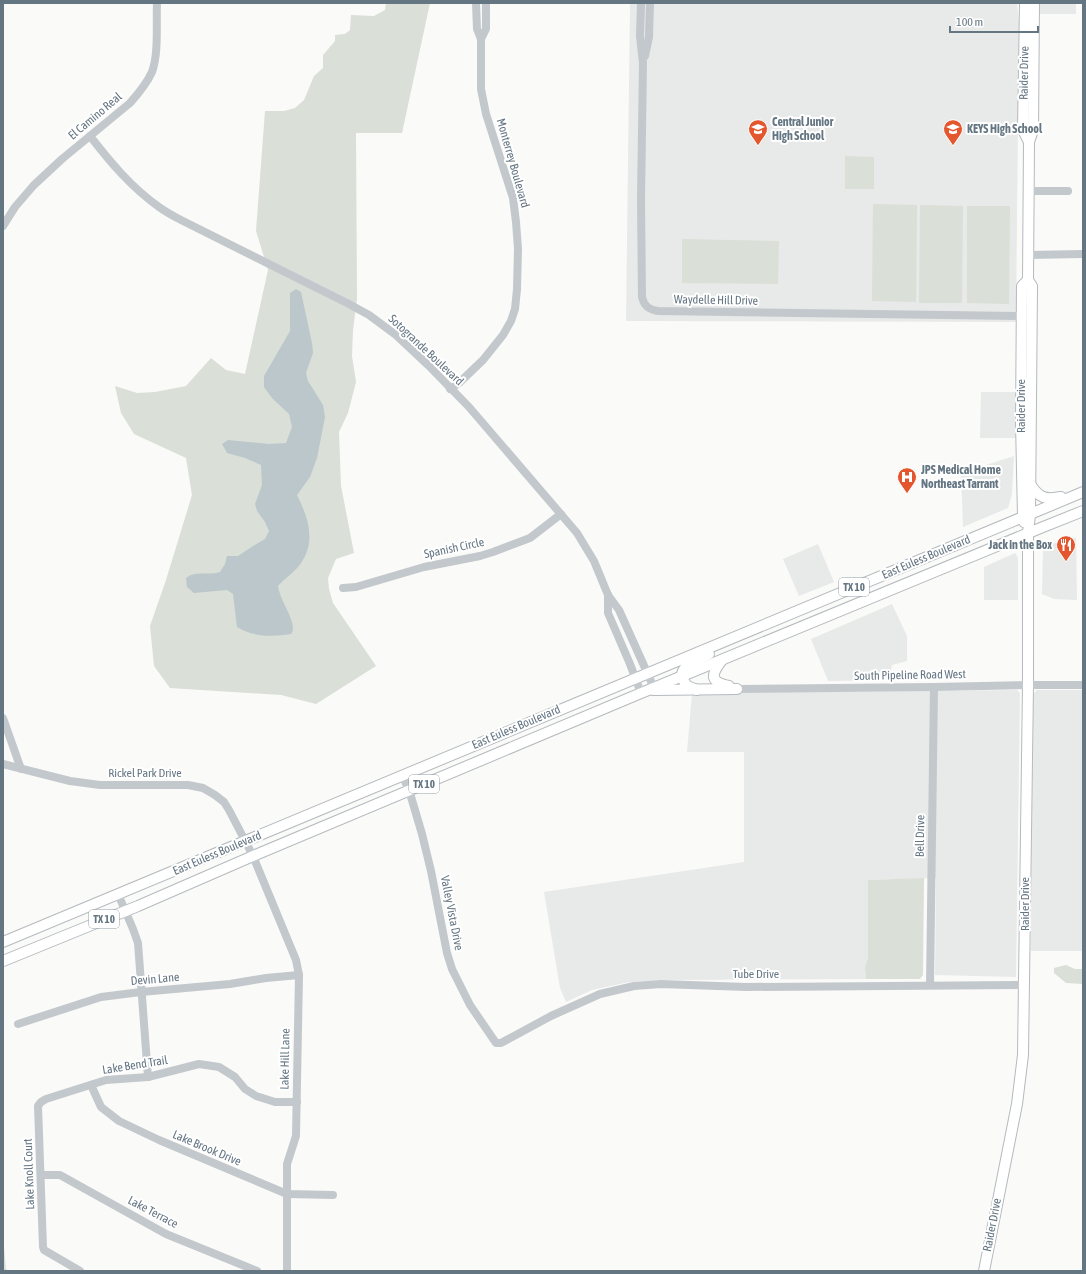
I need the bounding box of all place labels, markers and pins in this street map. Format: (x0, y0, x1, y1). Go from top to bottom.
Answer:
place label: Central Junior High School (772, 115, 834, 143)
school or university icon: Central Junior High School (747, 118, 769, 146)
school or university icon: KEYS High School (942, 118, 964, 146)
place label: KEYS High School (967, 122, 1043, 136)
place label: JPS Medical Home Northeast Tarrant (920, 463, 1001, 491)
hospital icon: JPS Medical Home Northeast Tarrant (896, 466, 918, 494)
restaurant icon: Jack in the Box (1055, 534, 1077, 562)
place label: Jack in the Box (988, 538, 1052, 552)

